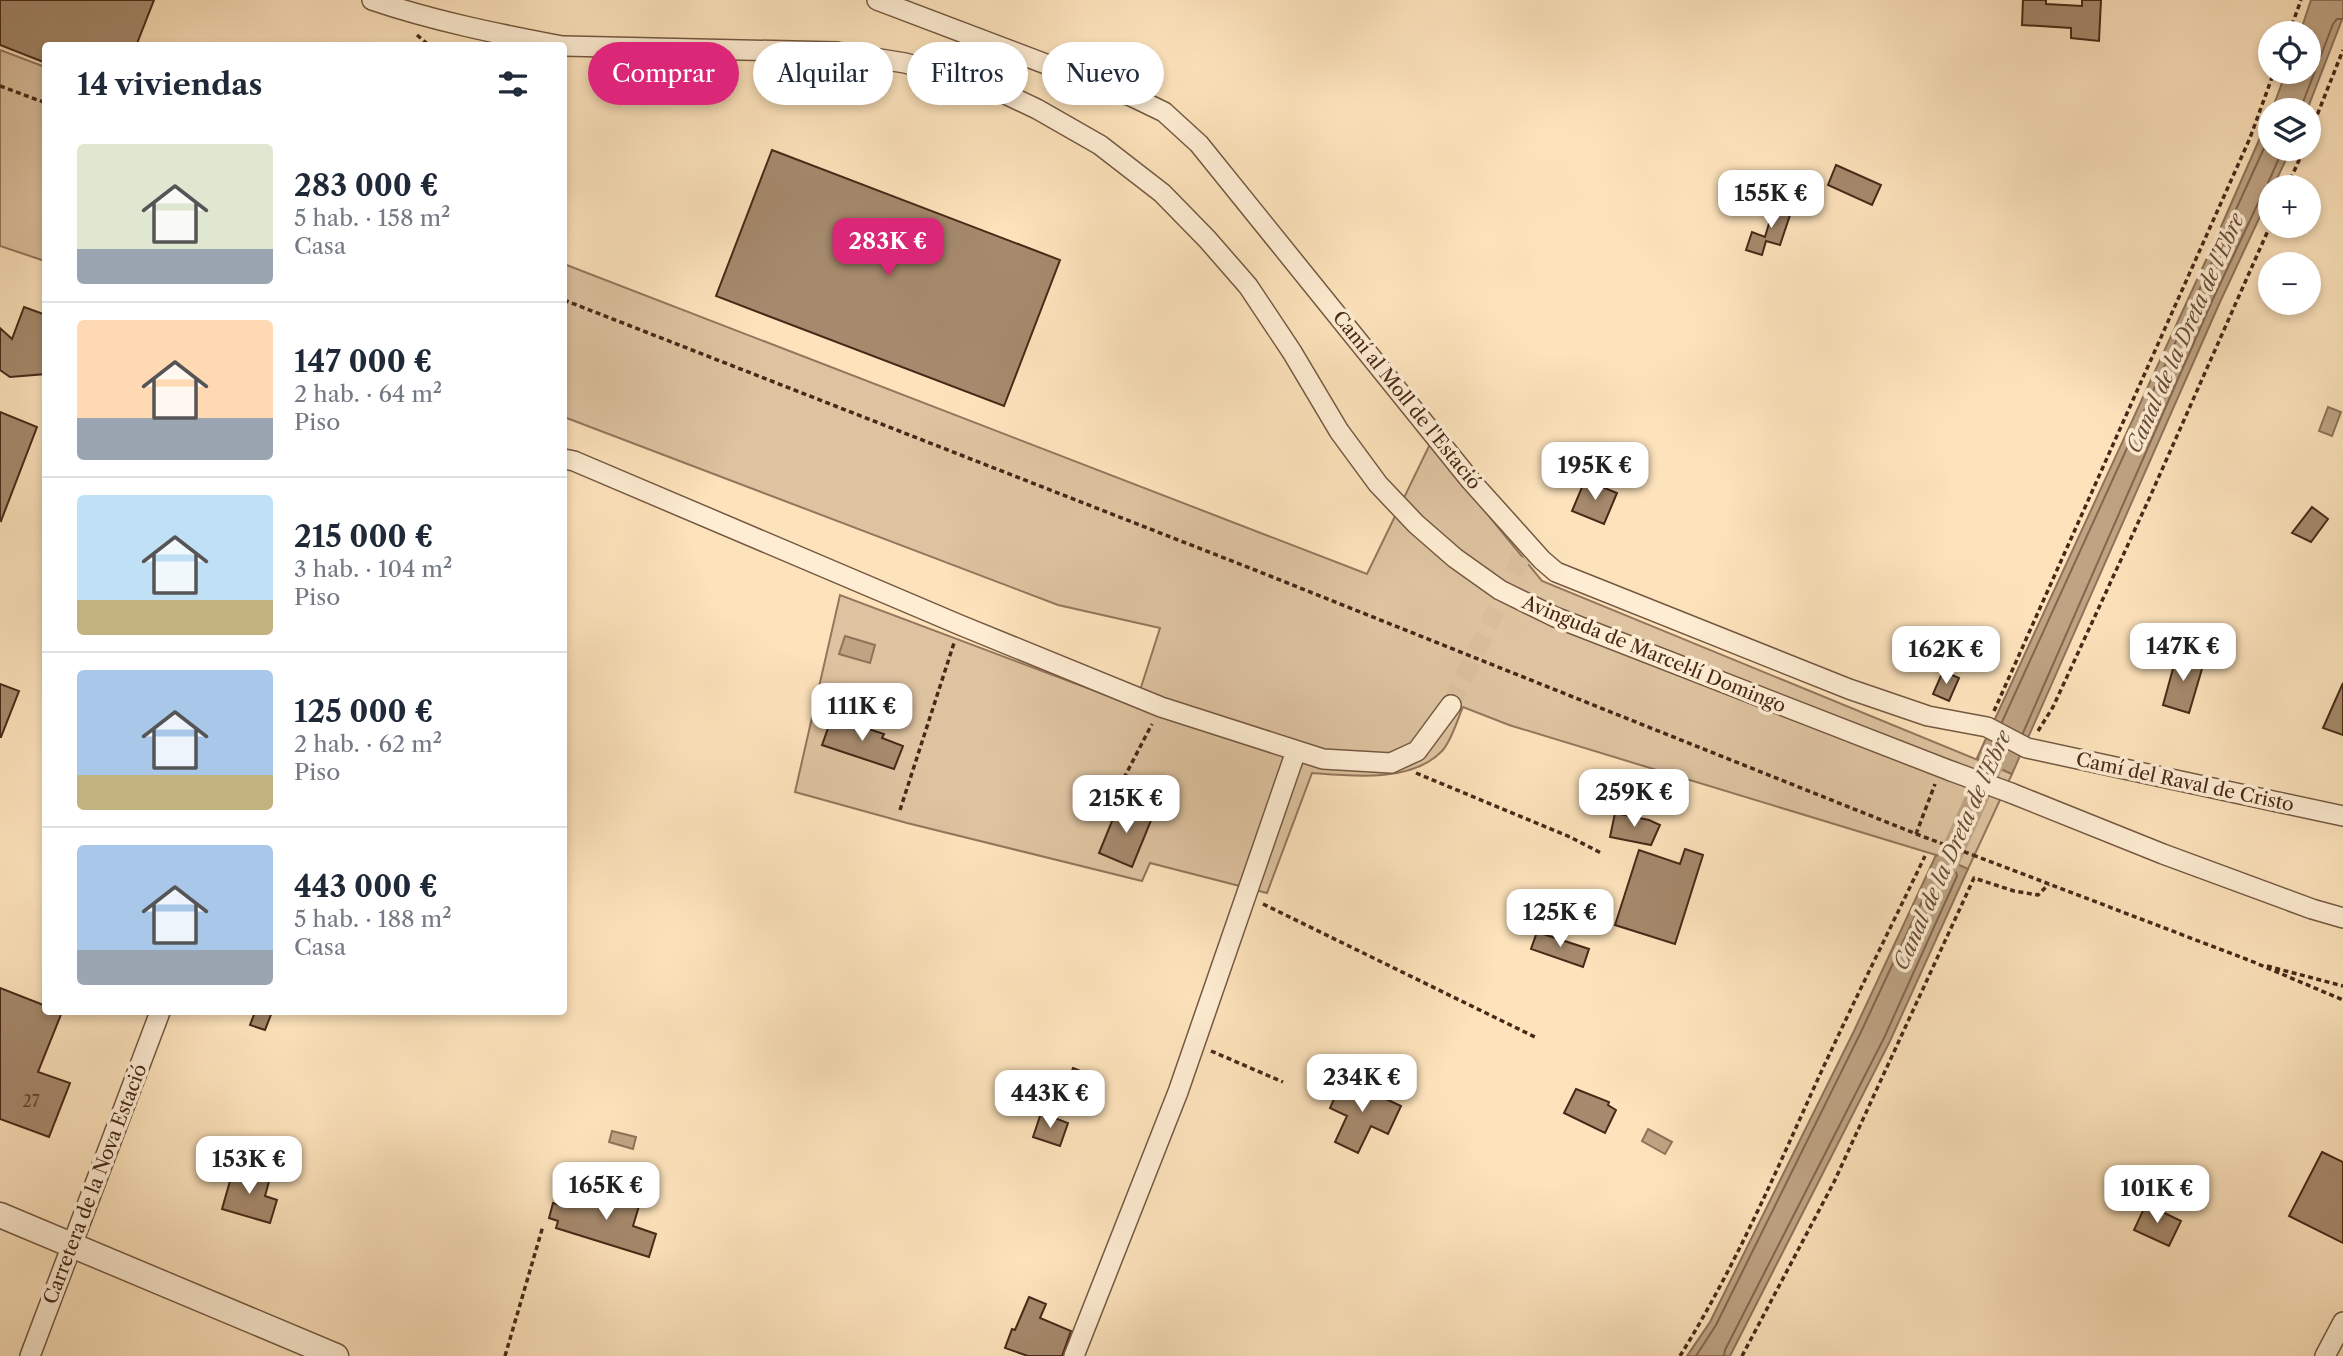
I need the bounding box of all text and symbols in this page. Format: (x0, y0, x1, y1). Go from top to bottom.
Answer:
map controls (2258, 21, 2321, 315)
button: locate (2258, 21, 2321, 84)
chip: Comprar (588, 42, 739, 105)
chip: Alquilar (753, 42, 893, 105)
chip: Filtros (907, 42, 1028, 105)
chip: Nuevo (1042, 42, 1164, 105)
icon: filters (494, 65, 532, 103)
text: 14 viviendas (77, 66, 263, 103)
button: layers (2258, 98, 2321, 161)
text: 283 000 € (294, 167, 439, 204)
pin: 155K € (1714, 170, 1828, 230)
icon: home (133, 172, 217, 256)
button: + (2258, 175, 2321, 238)
text: 155K € (1734, 179, 1808, 207)
text: 5 hab. · 158 m² (294, 204, 451, 232)
water label: Canal de la Dreta de l'Ebre (2121, 209, 2250, 457)
pin: 283K € (831, 218, 945, 278)
text: 283K € (849, 227, 927, 255)
text: Casa (294, 232, 346, 260)
button: − (2258, 252, 2321, 315)
street label: Camí al Moll de l'Estació (1328, 306, 1486, 494)
text: 147 000 € (294, 343, 432, 380)
icon: home (133, 348, 217, 432)
text: 2 hab. · 64 m² (294, 380, 442, 408)
text: Piso (294, 408, 340, 436)
pin: 195K € (1538, 442, 1652, 502)
text: 195K € (1558, 451, 1632, 479)
text: 215 000 € (294, 518, 433, 555)
icon: home (133, 523, 217, 607)
text: 3 hab. · 104 m² (294, 555, 452, 583)
text: Piso (294, 583, 340, 611)
street label: Avinguda de Marcel·lí Domingo (1518, 590, 1789, 718)
pin: 147K € (2126, 624, 2240, 683)
pin: 162K € (1889, 626, 2003, 686)
text: 147K € (2146, 632, 2220, 660)
text: 162K € (1908, 635, 1984, 663)
pin: 111K € (805, 684, 919, 743)
text: 111K € (827, 692, 897, 720)
text: 125 000 € (294, 693, 433, 730)
icon: home (133, 698, 217, 782)
water label: Canal de la Dreta de l'Ebre (1888, 726, 2017, 974)
text: 2 hab. · 62 m² (294, 730, 442, 758)
street label: Camí del Raval de Cristo (2074, 748, 2296, 816)
text: Piso (294, 758, 340, 786)
pin: 259K € (1577, 770, 1691, 829)
pin: 215K € (1069, 776, 1183, 835)
text: 259K € (1595, 778, 1673, 806)
text: 215K € (1089, 784, 1163, 812)
text: 443 000 € (294, 868, 438, 905)
icon: home (133, 873, 217, 957)
pin: 125K € (1503, 890, 1617, 949)
text: 125K € (1523, 898, 1597, 926)
text: 5 hab. · 188 m² (294, 905, 452, 933)
text: Casa (294, 933, 346, 961)
pin: 234K € (1305, 1054, 1419, 1114)
street label: Carretera de la Nova Estació (39, 1061, 151, 1307)
text: 234K € (1323, 1063, 1401, 1091)
pin: 443K € (993, 1070, 1107, 1130)
text: 443K € (1011, 1079, 1089, 1107)
house number: 27 (22, 1091, 40, 1111)
pin: 153K € (192, 1136, 306, 1196)
text: 153K € (212, 1145, 286, 1173)
pin: 165K € (549, 1162, 663, 1222)
pin: 101K € (2100, 1166, 2214, 1225)
text: 165K € (568, 1171, 644, 1199)
text: 101K € (2120, 1174, 2194, 1202)

